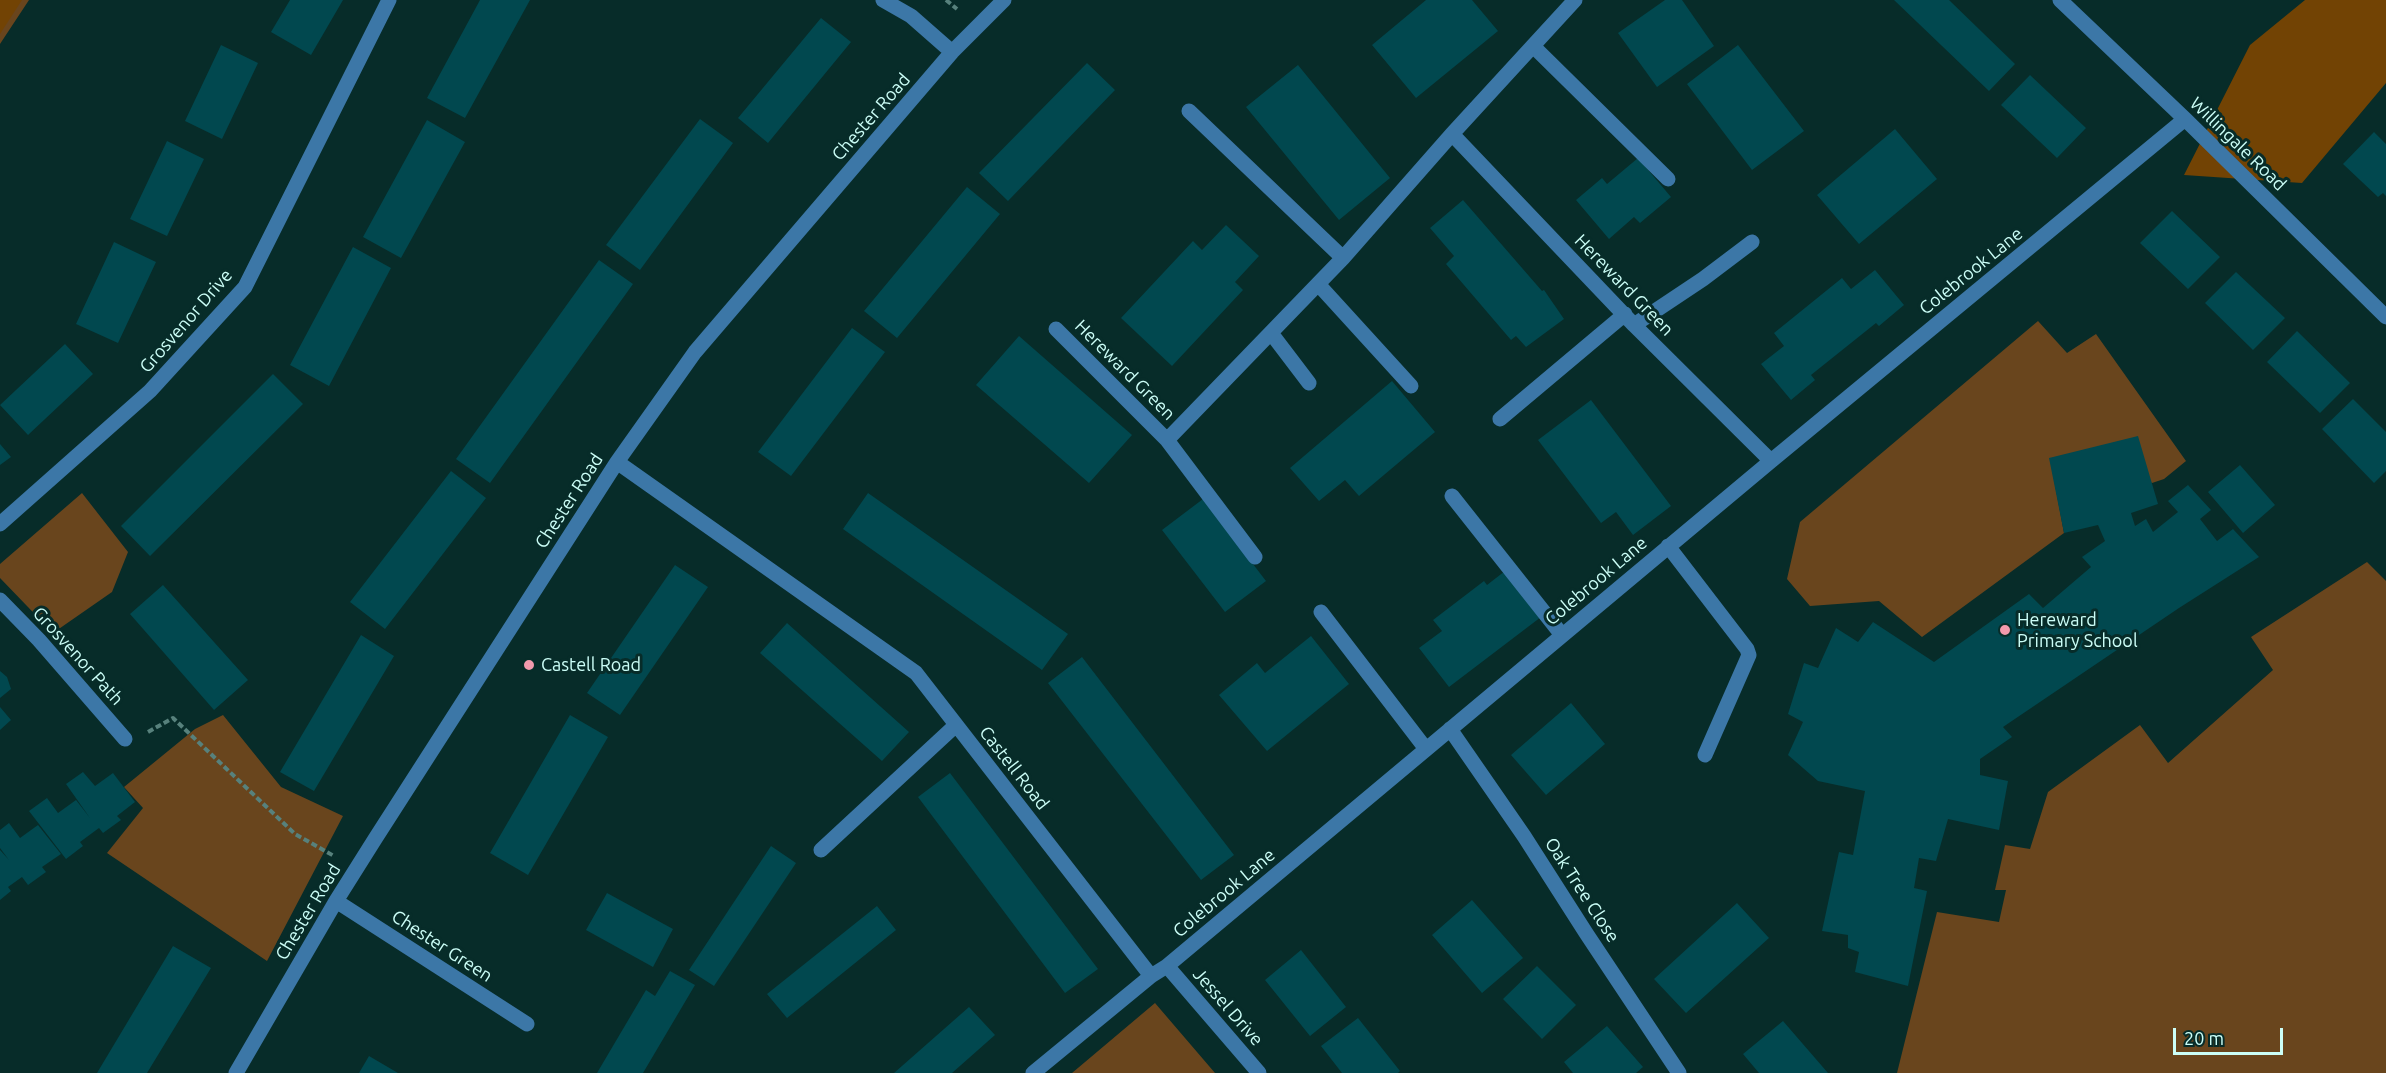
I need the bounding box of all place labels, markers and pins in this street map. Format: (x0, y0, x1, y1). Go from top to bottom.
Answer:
place label: Hereward Primary School (2017, 609, 2138, 652)
marker: Hereward Primary School (1998, 623, 2012, 637)
place label: Castell Road (541, 654, 641, 676)
marker: Castell Road (522, 658, 536, 672)

